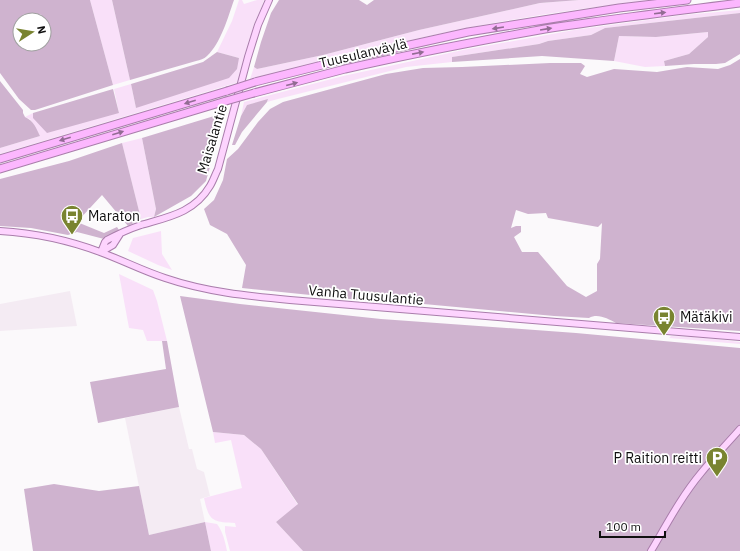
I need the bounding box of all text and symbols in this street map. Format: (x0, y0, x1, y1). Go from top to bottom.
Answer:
one-way arrow (654, 10, 666, 16)
north arrow (12, 12, 52, 52)
text: N (34, 25, 49, 35)
one-way arrow (492, 25, 504, 31)
one-way arrow (540, 26, 552, 32)
street label: Tuusulanväylä (317, 34, 409, 72)
one-way arrow (412, 50, 425, 56)
one-way arrow (286, 80, 298, 86)
one-way arrow (184, 99, 196, 105)
street label: Maisalantie (193, 102, 231, 176)
one-way arrow (112, 130, 124, 136)
one-way arrow (59, 136, 71, 142)
bus stop icon: Maraton (59, 203, 85, 236)
place label: Maraton (88, 207, 140, 225)
street label: Vanha Tuusulantie (308, 281, 425, 309)
bus stop icon: Mätäkivi (651, 304, 677, 337)
place label: Mätäkivi (680, 308, 733, 326)
parking icon: P Raition reitti (704, 445, 730, 478)
place label: P Raition reitti (613, 449, 702, 467)
scale bar (600, 513, 665, 539)
text: 100 m (606, 519, 641, 534)

